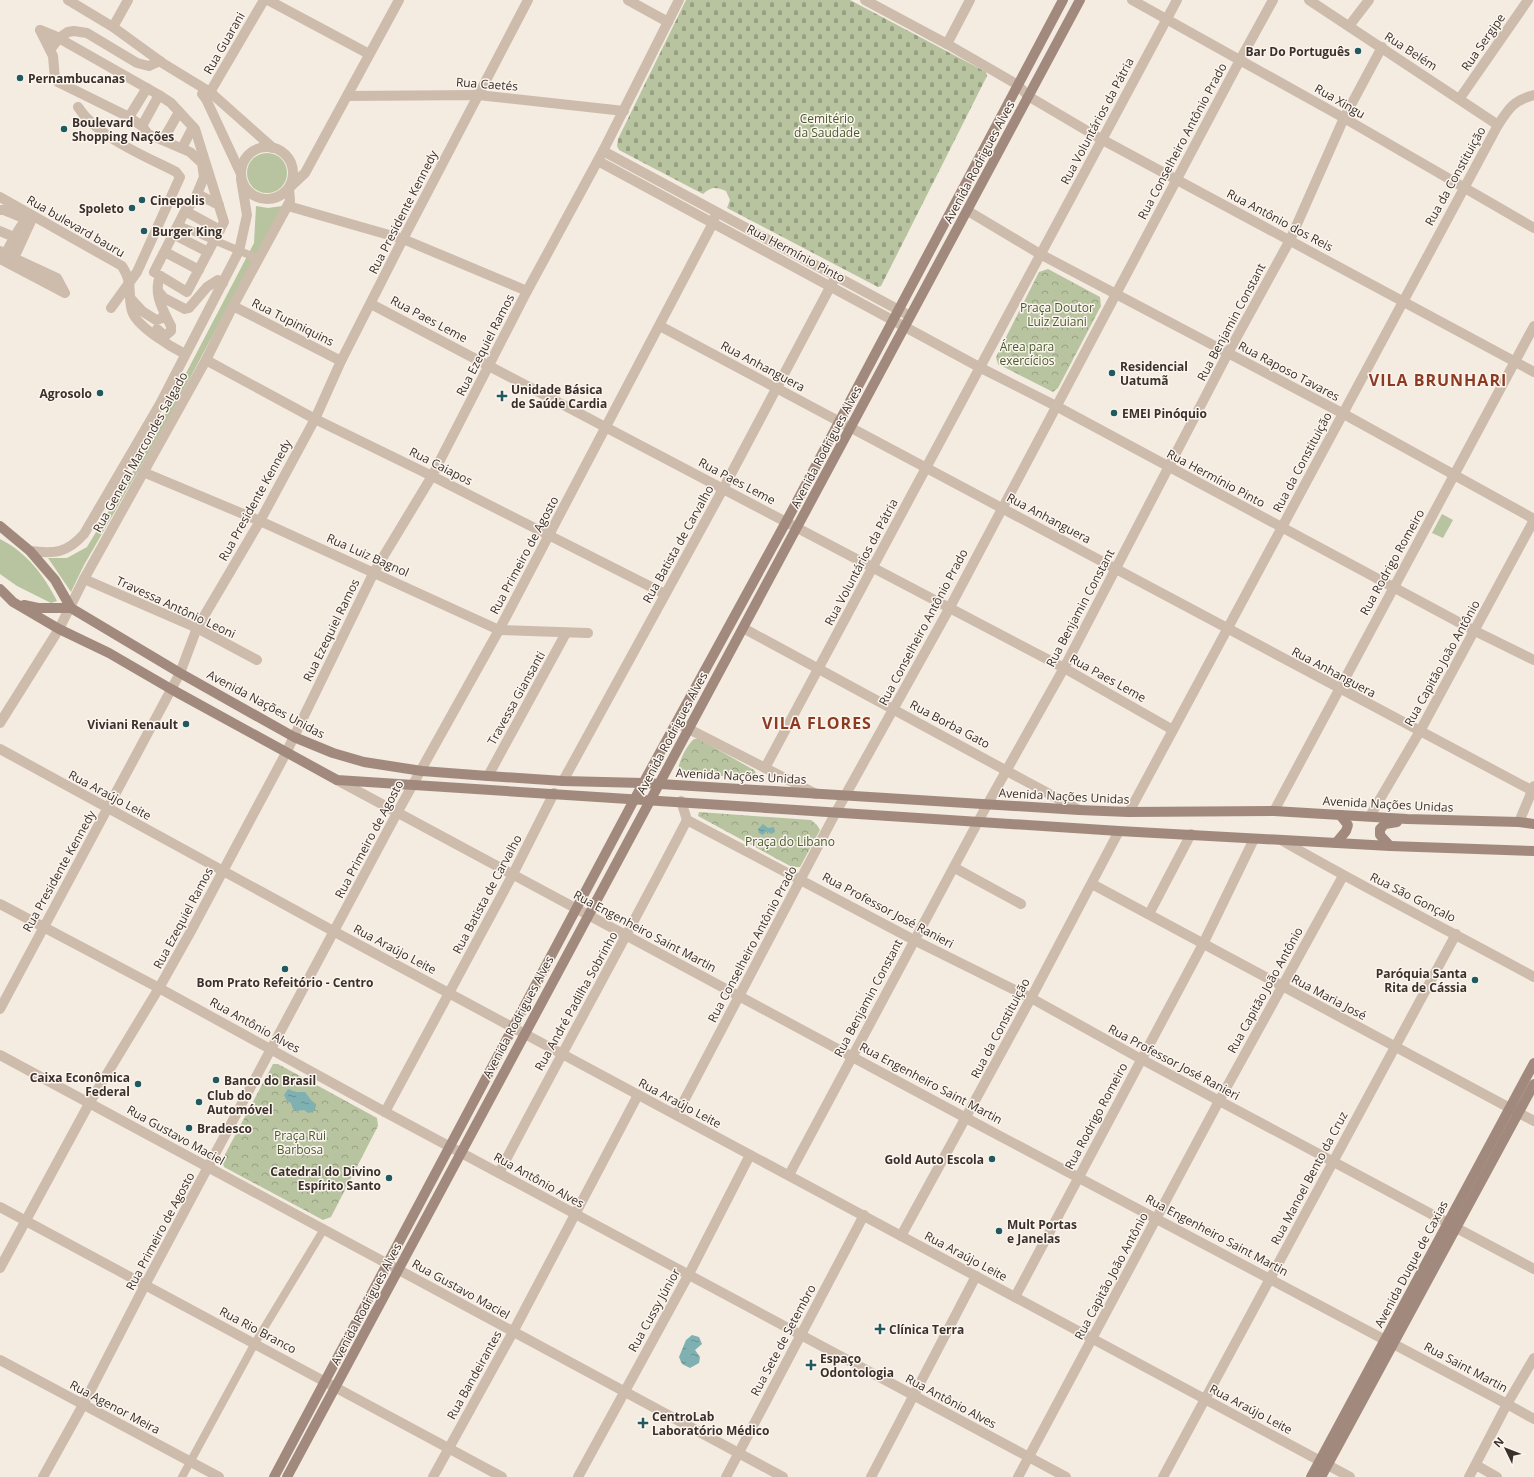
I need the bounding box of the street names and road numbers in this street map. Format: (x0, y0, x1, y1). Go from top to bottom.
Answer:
street label: Rua Guarani (199, 9, 249, 77)
street label: Rua Sergipe (1457, 10, 1509, 74)
street label: Rua Belém (1381, 28, 1441, 74)
street label: Rua Voluntários da Pátria (1056, 55, 1138, 187)
street label: Rua Conselheiro Antônio Prado (1133, 60, 1231, 222)
street label: Rua Caetés (455, 73, 519, 95)
street label: Rua Xingu (1312, 80, 1368, 122)
street label: Avenida Rodrigues Alves (940, 98, 1019, 226)
street label: Rua da Constituição (1421, 123, 1489, 229)
street label: Rua Presidente Kennedy (364, 146, 442, 277)
street label: Rua Antônio dos Reis (1224, 185, 1336, 255)
street label: Rua bulevard bauru (24, 191, 128, 261)
street label: Rua Hermínio Pinto (744, 220, 848, 286)
street label: Rua Benjamin Constant (1193, 260, 1269, 384)
street label: Rua Ezequiel Ramos (452, 291, 518, 399)
street label: Rua Paes Leme (388, 292, 471, 347)
street label: Rua Tupiniquins (249, 294, 337, 350)
street label: Rua Anhanguera (718, 337, 808, 395)
street label: Rua Raposo Tavares (1235, 337, 1343, 405)
street label: Rua General Marcondes Salgado (89, 369, 191, 535)
street label: Avenida Rodrigues Alves (787, 383, 866, 511)
street label: Rua da Constituição (1268, 409, 1336, 515)
street label: Rua Presidente Kennedy (214, 435, 296, 564)
street label: Rua Caiapos (407, 443, 476, 489)
street label: Rua Hermínio Pinto (1164, 445, 1268, 511)
street label: Rua Paes Leme (696, 454, 779, 509)
street label: Rua Batista de Carvalho (638, 482, 718, 606)
street label: Rua Anhanguera (1004, 489, 1094, 547)
street label: Rua Primeiro de Agosto (486, 493, 562, 617)
street label: Rua Voluntários da Pátria (820, 496, 902, 628)
street label: Rua Rodrigo Romeiro (1356, 506, 1428, 618)
street label: Rua Luiz Bagnol (324, 529, 412, 581)
street label: Rua Conselheiro Antônio Prado (874, 546, 972, 708)
street label: Rua Benjamin Constant (1042, 546, 1118, 670)
street label: Travessa Antônio Leoni (114, 572, 238, 642)
street label: Rua Ezequiel Ramos (299, 576, 363, 684)
street label: Rua Capitão João Antônio (1400, 597, 1484, 729)
street label: Rua Anhanguera (1289, 643, 1379, 701)
street label: Travessa Giansanti (483, 648, 549, 748)
street label: Rua Paes Leme (1067, 650, 1149, 706)
street label: Avenida Nações Unidas (204, 666, 328, 742)
street label: Avenida Rodrigues Alves (633, 669, 712, 797)
street label: Rua Borba Gato (907, 696, 993, 752)
street label: Avenida Nações Unidas (675, 764, 807, 788)
street label: Rua Araújo Leite (66, 766, 155, 824)
street label: Rua Primeiro de Agosto (331, 777, 407, 901)
street label: Avenida Nações Unidas (998, 784, 1130, 808)
street label: Avenida Nações Unidas (1322, 792, 1454, 816)
street label: Rua Presidente Kennedy (18, 806, 100, 935)
street label: Rua Batista de Carvalho (448, 831, 526, 957)
street label: Rua Conselheiro Antônio Prado (703, 863, 801, 1025)
street label: Rua Ezequiel Ramos (149, 864, 217, 972)
street label: Rua Professor José Ranieri (819, 868, 957, 952)
street label: Rua São Gonçalo (1367, 868, 1459, 926)
street label: Rua Engenheiro Saint Martin (571, 886, 719, 976)
street label: Rua Araújo Leite (351, 920, 440, 978)
street label: Rua Capitão João Antônio (1223, 924, 1307, 1056)
street label: Rua André Padilha Sobrinho (530, 928, 622, 1074)
street label: Rua Benjamin Constant (830, 936, 906, 1060)
street label: Avenida Rodrigues Alves (479, 953, 558, 1081)
street label: Rua Maria José (1289, 970, 1370, 1024)
street label: Rua da Constituição (966, 975, 1034, 1081)
street label: Rua Antônio Alves (207, 993, 303, 1057)
street label: Rua Professor José Ranieri (1105, 1020, 1243, 1104)
street label: Rua Engenheiro Saint Martin (857, 1038, 1005, 1128)
street label: Rua Rodrigo Romeiro (1061, 1060, 1131, 1172)
street label: Rua Araújo Leite (636, 1074, 725, 1132)
street label: Rua Gustavo Maciel (124, 1101, 228, 1169)
street label: Rua Manoel Bento da Cruz (1267, 1108, 1352, 1248)
street label: Rua Antônio Alves (491, 1148, 587, 1212)
street label: Rua Primeiro de Agosto (122, 1169, 198, 1293)
street label: Rua Engenheiro Saint Martin (1143, 1190, 1291, 1280)
street label: Avenida Duque de Caxias (1370, 1197, 1452, 1331)
street label: Rua Capitão João Antônio (1070, 1209, 1152, 1343)
street label: Rua Araújo Leite (922, 1227, 1011, 1285)
street label: Avenida Rodrigues Alves (327, 1240, 406, 1368)
street label: Rua Gustavo Maciel (409, 1255, 513, 1323)
street label: Rua Cussy Júnior (624, 1265, 684, 1355)
street label: Rua Sete de Setembro (746, 1281, 820, 1399)
street label: Rua Rio Branco (216, 1303, 300, 1357)
street label: Rua Bandeirantes (443, 1327, 506, 1422)
street label: Rua Saint Martin (1421, 1338, 1511, 1396)
street label: Rua Antônio Alves (903, 1370, 1000, 1432)
street label: Rua Agenor Meira (67, 1376, 163, 1438)
street label: Rua Araújo Leite (1207, 1380, 1296, 1438)

